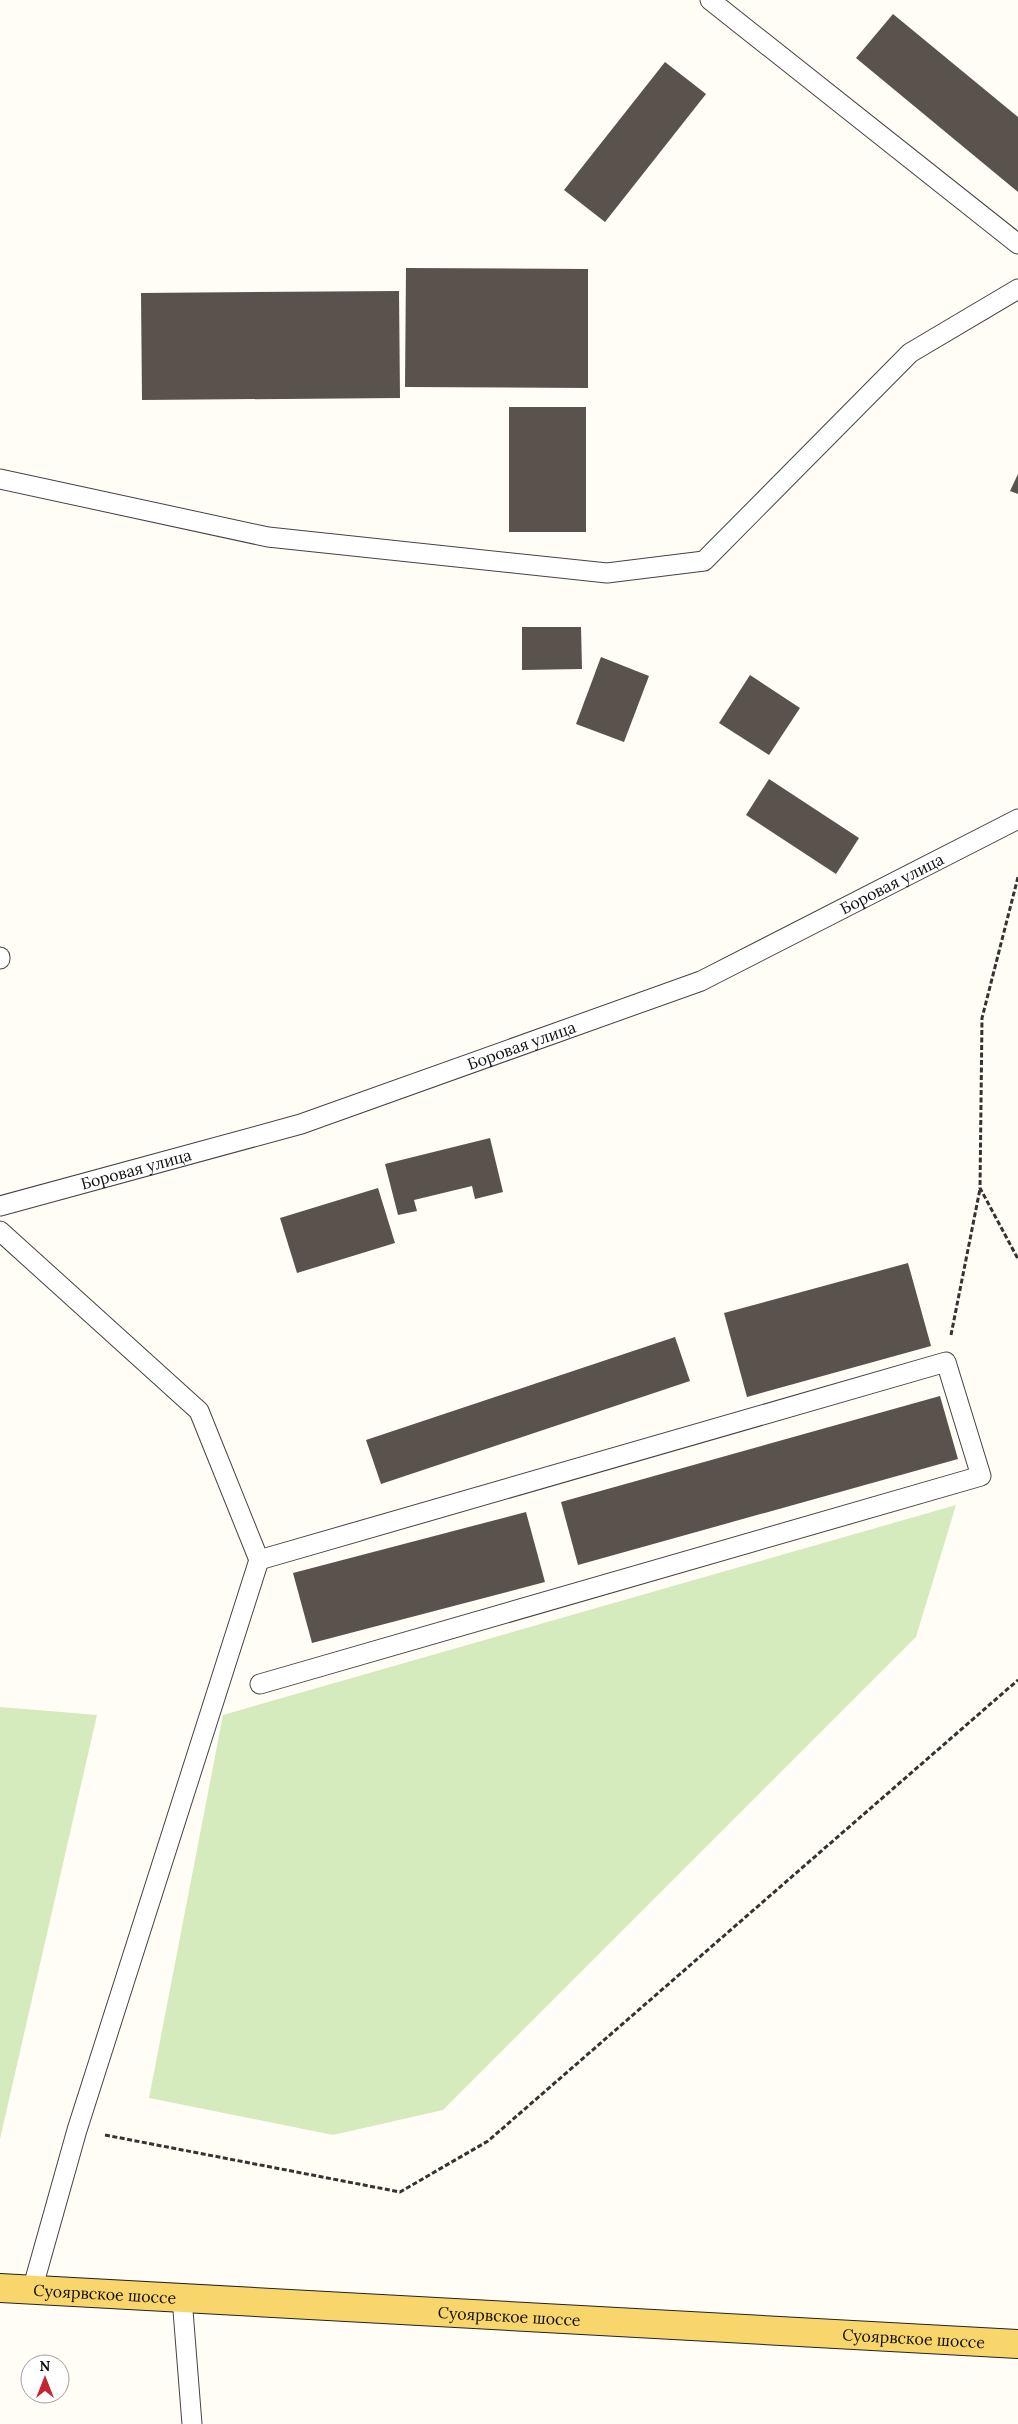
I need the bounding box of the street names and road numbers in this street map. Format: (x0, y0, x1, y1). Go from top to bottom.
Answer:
street label: Боровая улица (837, 849, 947, 918)
street label: Боровая улица (464, 1017, 578, 1074)
street label: Боровая улица (78, 1144, 194, 1194)
street label: Суоярвское шоссе (33, 2280, 177, 2308)
street label: Суоярвское шоссе (437, 2302, 581, 2330)
street label: Суоярвское шоссе (842, 2324, 986, 2352)

